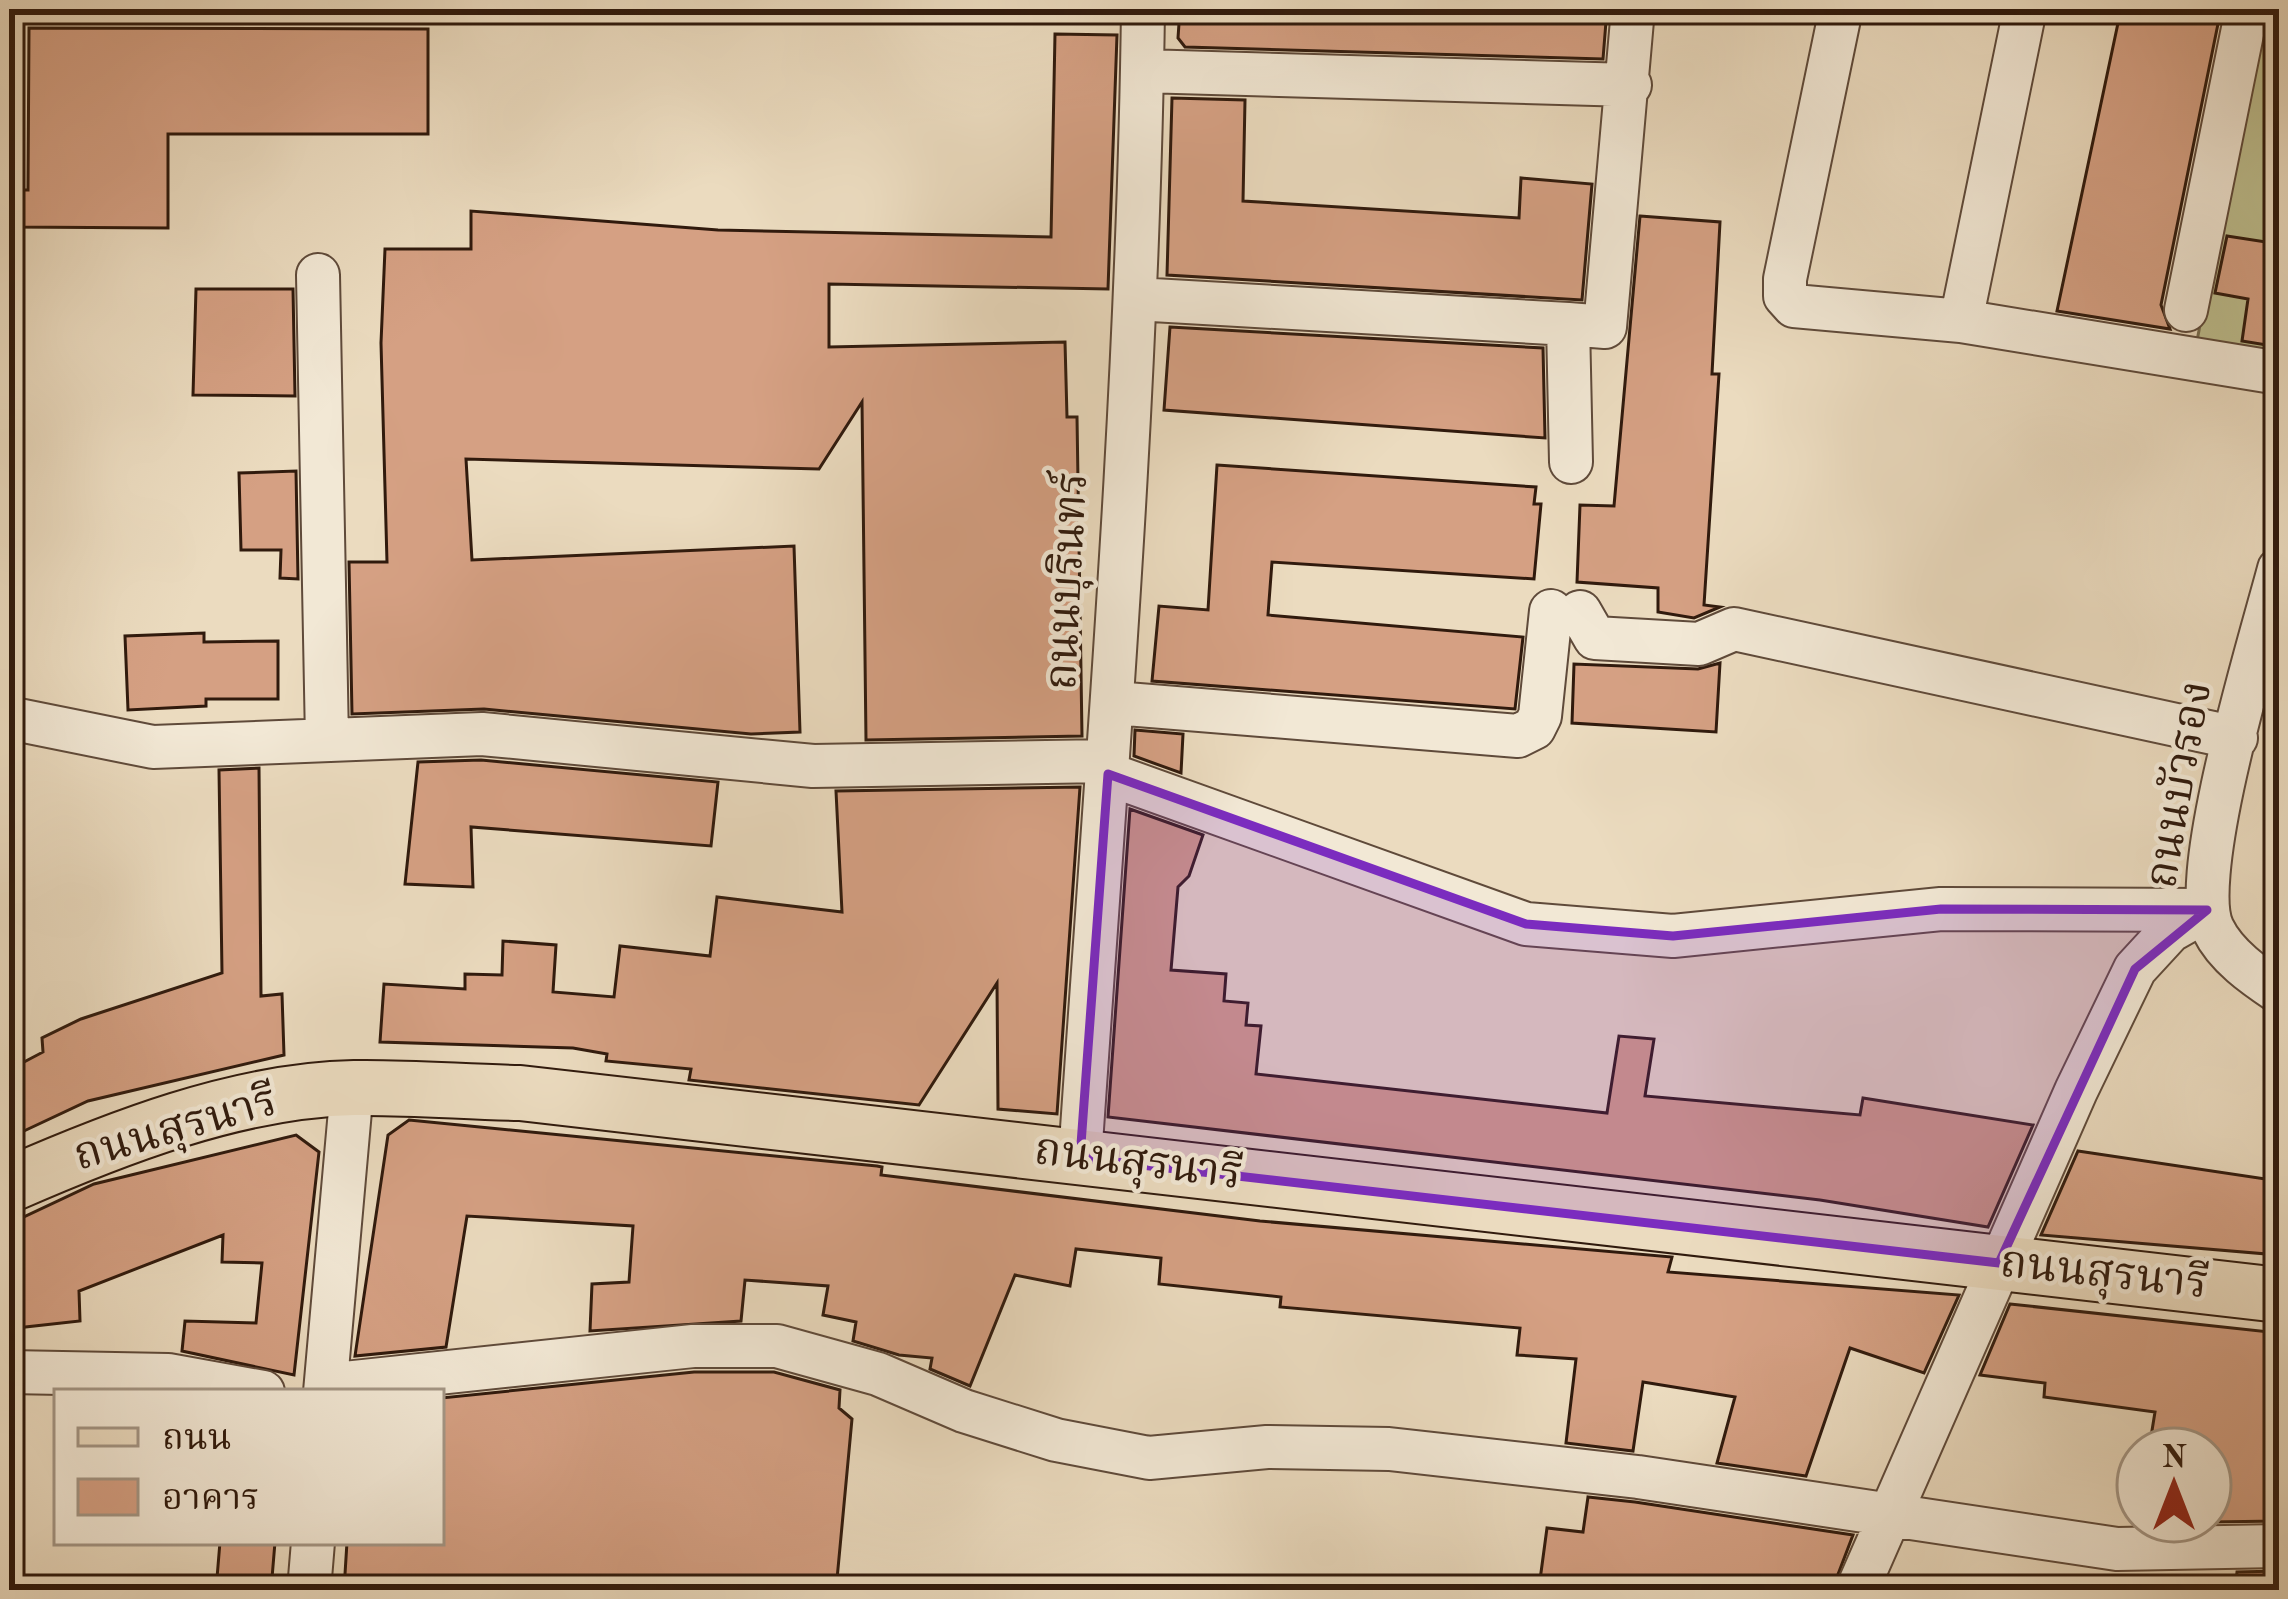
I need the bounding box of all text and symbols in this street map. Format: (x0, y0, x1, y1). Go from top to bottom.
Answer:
street label: ถนนบุรินทร์ (1035, 470, 1099, 692)
street label: ถนนบัวรอง (2138, 677, 2221, 892)
street label: ถนนสุรนารี (68, 1077, 283, 1182)
street label: ถนนสุรนารี (1031, 1126, 1245, 1201)
street label: ถนนสุรนารี (1997, 1239, 2211, 1310)
legend (54, 1389, 444, 1545)
text: ถนน (162, 1422, 232, 1458)
north arrow (2114, 1425, 2234, 1545)
text: N (2161, 1442, 2187, 1475)
text: อาคาร (162, 1482, 259, 1518)

